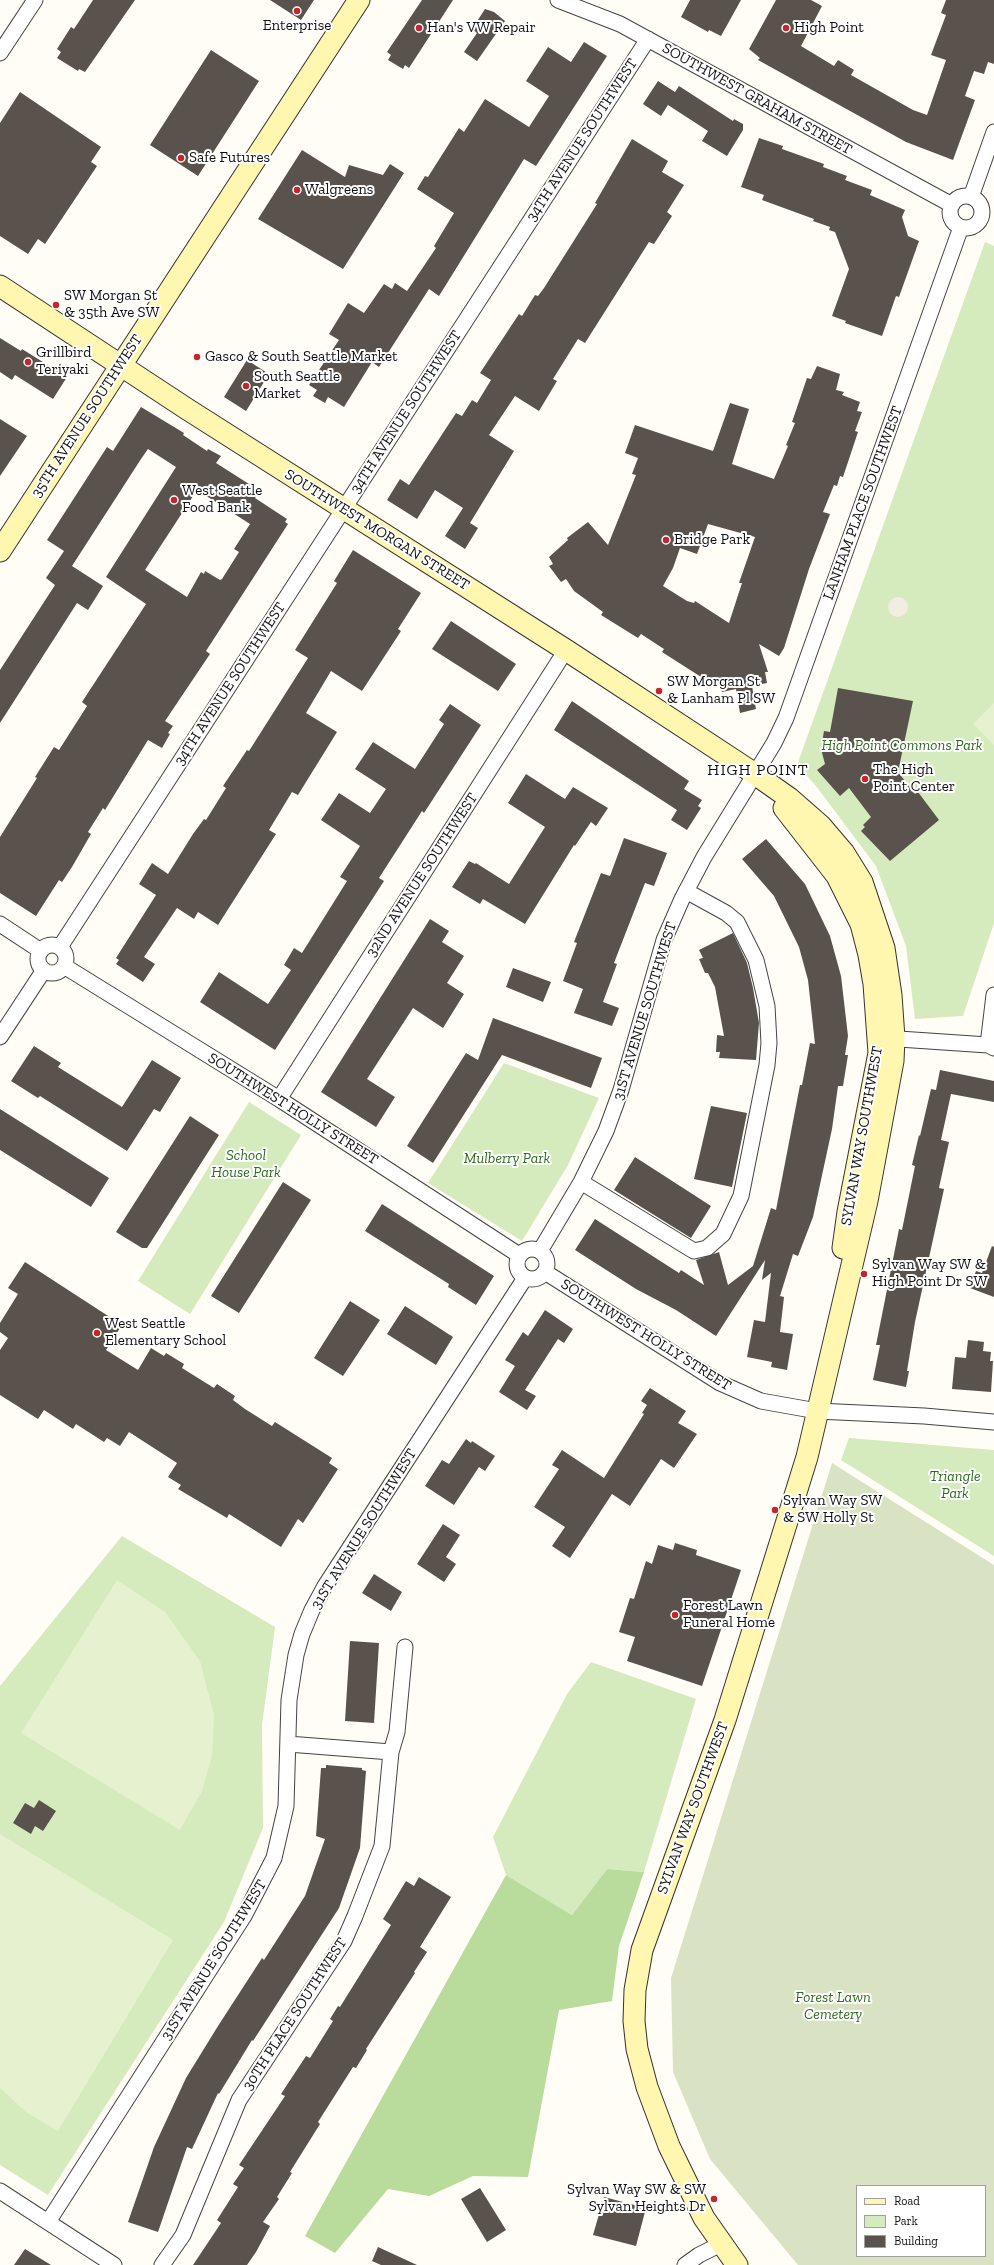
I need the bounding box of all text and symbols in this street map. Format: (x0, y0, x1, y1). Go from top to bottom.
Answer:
marker: Enterprise (292, 6, 302, 16)
place label: Enterprise (263, 17, 331, 35)
place label: Han's VW Repair (427, 19, 536, 37)
place label: High Point (794, 19, 864, 37)
marker: Han's VW Repair (414, 23, 424, 33)
marker: High Point (781, 23, 791, 33)
street label: SOUTHWEST GRAHAM STREET (659, 39, 855, 159)
street label: 34TH AVENUE SOUTHWEST (522, 55, 642, 225)
place label: Safe Futures (189, 149, 270, 167)
marker: Safe Futures (176, 153, 186, 163)
place label: Walgreens (305, 181, 373, 199)
marker: Walgreens (292, 185, 302, 195)
place label: SW Morgan St & 35th Ave SW (64, 287, 160, 322)
marker: SW Morgan St & 35th Ave SW (51, 300, 61, 310)
street label: 34TH AVENUE SOUTHWEST (346, 327, 466, 497)
street label: 35TH AVENUE SOUTHWEST (28, 331, 146, 501)
place label: Grillbird Teriyaki (36, 344, 92, 379)
place label: Gasco & South Seattle Market (205, 348, 398, 366)
marker: Gasco & South Seattle Market (192, 352, 202, 362)
marker: Grillbird Teriyaki (23, 357, 33, 367)
place label: South Seattle Market (254, 368, 340, 403)
marker: South Seattle Market (241, 381, 251, 391)
street label: LANHAM PLACE SOUTHWEST (820, 404, 906, 602)
street label: SOUTHWEST MORGAN STREET (281, 466, 473, 594)
place label: West Seattle Food Bank (182, 482, 262, 517)
marker: West Seattle Food Bank (169, 495, 179, 505)
place label: Bridge Park (674, 531, 750, 549)
marker: Bridge Park (661, 535, 671, 545)
street label: 34TH AVENUE SOUTHWEST (170, 599, 290, 769)
place label: SW Morgan St & Lanham Pl SW (667, 673, 775, 708)
marker: SW Morgan St & Lanham Pl SW (654, 686, 664, 696)
park label: High Point Commons Park (821, 737, 983, 755)
district label: HIGH POINT (707, 760, 809, 780)
place label: The High Point Center (873, 761, 955, 796)
marker: The High Point Center (860, 774, 870, 784)
street label: 32ND AVENUE SOUTHWEST (362, 790, 482, 960)
street label: 31ST AVENUE SOUTHWEST (609, 920, 681, 1102)
street label: SYLVAN WAY SOUTHWEST (837, 1045, 887, 1227)
street label: SOUTHWEST HOLLY STREET (205, 1049, 381, 1169)
park label: School House Park (211, 1147, 281, 1182)
park label: Mulberry Park (464, 1150, 550, 1168)
place label: Sylvan Way SW & High Point Dr SW (872, 1256, 987, 1291)
marker: Sylvan Way SW & High Point Dr SW (859, 1269, 869, 1279)
street label: SOUTHWEST HOLLY STREET (558, 1275, 734, 1395)
place label: West Seattle Elementary School (105, 1315, 226, 1350)
marker: West Seattle Elementary School (92, 1328, 102, 1338)
street label: 31ST AVENUE SOUTHWEST (307, 1446, 421, 1612)
park label: Triangle Park (929, 1468, 981, 1503)
place label: Sylvan Way SW & SW Holly St (783, 1492, 882, 1527)
marker: Sylvan Way SW & SW Holly St (770, 1505, 780, 1515)
place label: Forest Lawn Funeral Home (683, 1597, 775, 1632)
marker: Forest Lawn Funeral Home (670, 1610, 680, 1620)
street label: SYLVAN WAY SOUTHWEST (653, 1719, 733, 1897)
street label: 31ST AVENUE SOUTHWEST (157, 1877, 271, 2043)
street label: 30TH PLACE SOUTHWEST (239, 1934, 351, 2094)
park label: Forest Lawn Cemetery (795, 1989, 871, 2024)
place label: Sylvan Way SW & SW Sylvan Heights Dr (567, 2181, 706, 2216)
legend (856, 2185, 986, 2257)
marker: Sylvan Way SW & SW Sylvan Heights Dr (709, 2194, 719, 2204)
text: Road (894, 2194, 920, 2208)
text: Park (894, 2214, 918, 2228)
text: Building (894, 2234, 938, 2248)

